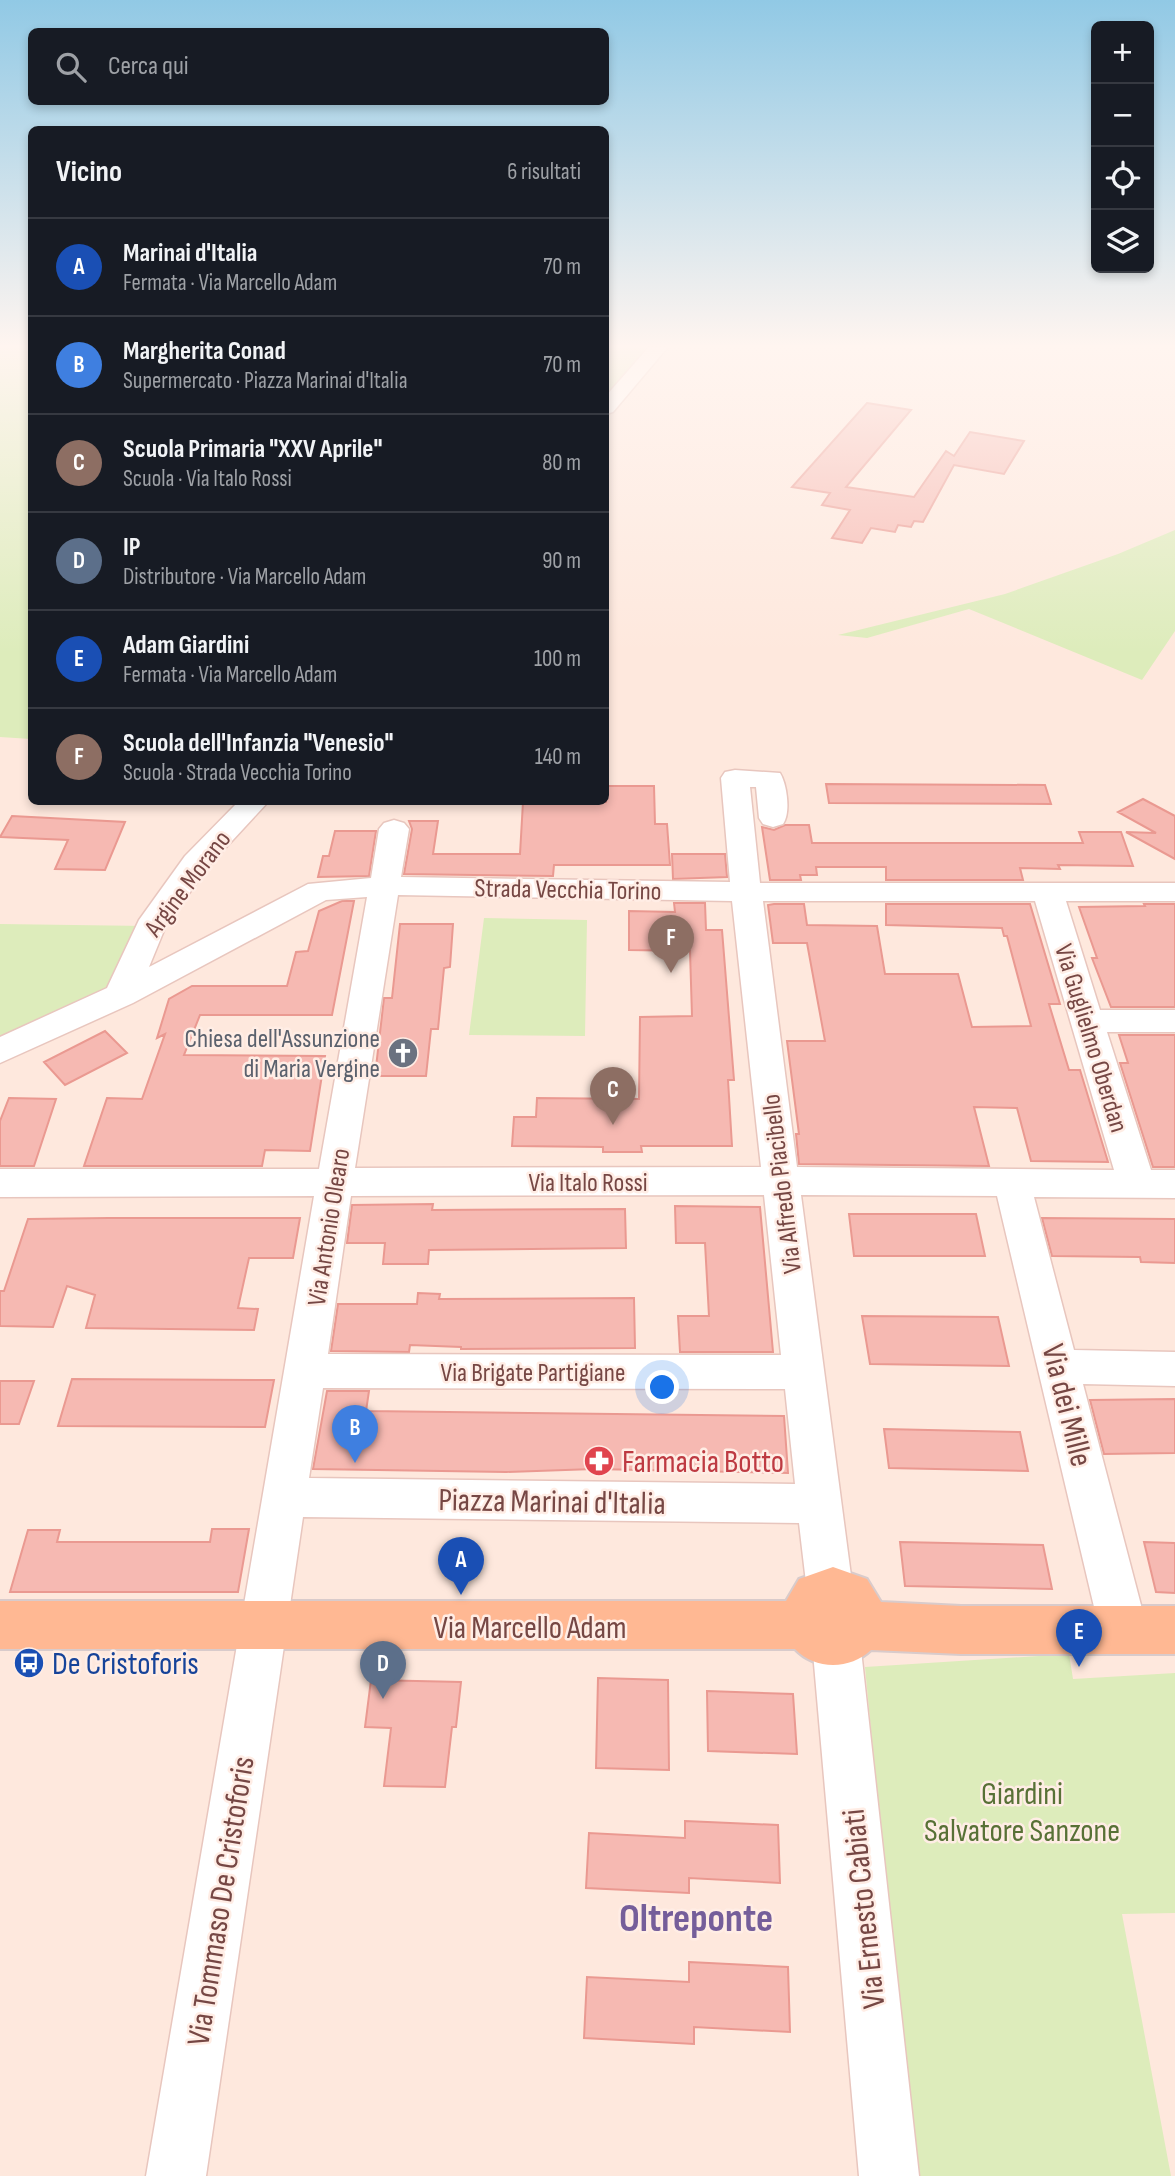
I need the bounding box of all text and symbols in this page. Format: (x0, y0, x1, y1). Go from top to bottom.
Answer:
map controls (1091, 21, 1154, 273)
button: + (1091, 21, 1154, 84)
search box (28, 28, 609, 105)
icon: search (52, 48, 90, 86)
text: Cerca qui (108, 51, 189, 82)
button: − (1091, 84, 1154, 147)
button: locate (1091, 147, 1154, 210)
text: Vicino (56, 154, 122, 190)
text: 6 risultati (507, 158, 581, 186)
button: layers (1091, 210, 1154, 273)
text: Marinai d'Italia (123, 238, 257, 269)
text: A (74, 253, 84, 281)
text: 70 m (543, 253, 581, 281)
text: Fermata · Via Marcello Adam (123, 269, 337, 297)
text: Margherita Conad (123, 336, 286, 367)
text: B (74, 351, 84, 379)
text: 70 m (543, 351, 581, 379)
text: Supermercato · Piazza Marinai d'Italia (123, 367, 408, 395)
text: Scuola Primaria "XXV Aprile" (123, 434, 382, 465)
text: C (73, 449, 85, 477)
text: 80 m (542, 449, 581, 477)
text: Scuola · Via Italo Rossi (123, 465, 292, 493)
text: IP (123, 532, 141, 563)
text: D (73, 547, 85, 575)
text: 90 m (542, 547, 581, 575)
text: Distributore · Via Marcello Adam (123, 563, 366, 591)
text: Adam Giardini (123, 630, 249, 661)
text: E (74, 645, 84, 673)
text: 100 m (534, 645, 581, 673)
text: Fermata · Via Marcello Adam (123, 661, 337, 689)
text: Scuola dell'Infanzia "Venesio" (123, 728, 393, 759)
text: F (74, 743, 84, 771)
text: 140 m (535, 743, 581, 771)
text: Scuola · Strada Vecchia Torino (123, 759, 352, 787)
street label: Argine Morano (138, 825, 238, 944)
street label: Strada Vecchia Torino (474, 873, 662, 908)
pin: F (648, 915, 694, 973)
street label: Via Guglielmo Oberdan (1047, 941, 1134, 1136)
place label: Chiesa dell'Assunzione di Maria Vergine (184, 1024, 380, 1085)
church icon: Chiesa dell'Assunzione di Maria Vergine (386, 1036, 420, 1070)
pin: C (590, 1067, 636, 1125)
street label: Via Alfredo Piacibello (756, 1092, 809, 1275)
street label: Via Antonio Olearo (302, 1146, 357, 1308)
street label: Via Italo Rossi (528, 1168, 648, 1199)
street label: Via dei Mille (1033, 1340, 1101, 1471)
street label: Via Brigate Partigiane (441, 1358, 625, 1389)
your location (645, 1370, 679, 1404)
pin: B (332, 1405, 378, 1463)
place label: Farmacia Botto (622, 1443, 784, 1482)
pharmacy icon: Farmacia Botto (582, 1444, 616, 1478)
street label: Piazza Marinai d'Italia (438, 1481, 666, 1524)
pin: A (438, 1537, 484, 1595)
street label: Via Marcello Adam (433, 1609, 627, 1648)
pin: E (1056, 1609, 1102, 1667)
pin: D (360, 1641, 406, 1699)
place label: De Cristoforis (52, 1645, 199, 1684)
bus stop icon: De Cristoforis (12, 1646, 46, 1680)
street label: Via Tommaso De Cristoforis (179, 1754, 264, 2049)
park label: Giardini Salvatore Sanzone (924, 1775, 1120, 1851)
street label: Via Ernesto Cabiati (835, 1807, 894, 2011)
district label: Oltreponte (619, 1895, 773, 1943)

